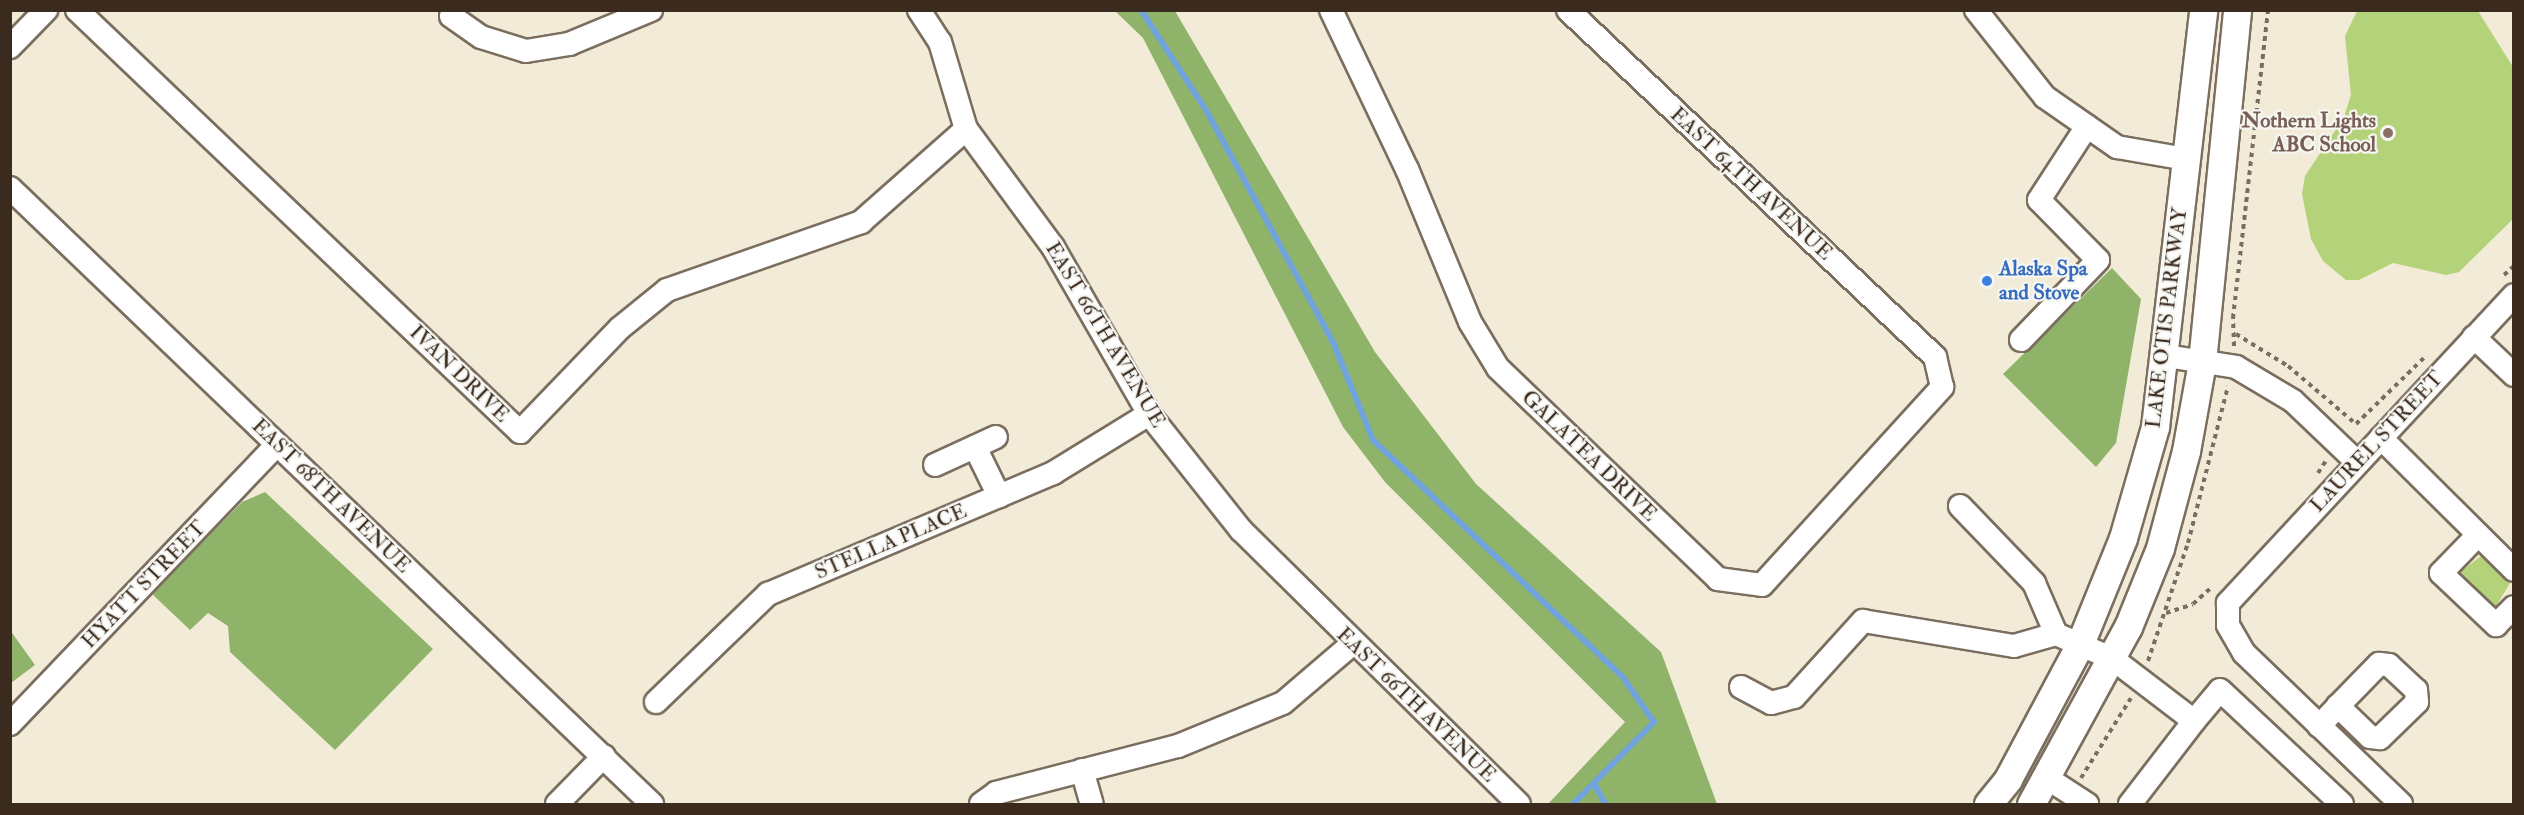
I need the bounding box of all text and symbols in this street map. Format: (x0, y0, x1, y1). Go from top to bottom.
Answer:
street label: EAST 64TH AVENUE (1665, 102, 1837, 266)
place label: Nothern Lights ABC School (2242, 108, 2376, 158)
marker: Nothern Lights ABC School (2381, 126, 2395, 140)
street label: LAKE OTIS PARKWAY (2141, 206, 2193, 430)
street label: EAST 66TH AVENUE (1040, 238, 1170, 432)
place label: Alaska Spa and Stove (1999, 256, 2087, 306)
marker: Alaska Spa and Stove (1980, 274, 1994, 288)
street label: IVAN DRIVE (404, 320, 514, 428)
street label: LAUREL STREET (2305, 366, 2449, 518)
street label: GALATEA DRIVE (1516, 385, 1662, 527)
street label: EAST 68TH AVENUE (246, 414, 416, 578)
street label: STELLA PLACE (811, 499, 971, 585)
street label: HYATT STREET (77, 516, 211, 654)
street label: EAST 66TH AVENUE (1331, 622, 1501, 788)

